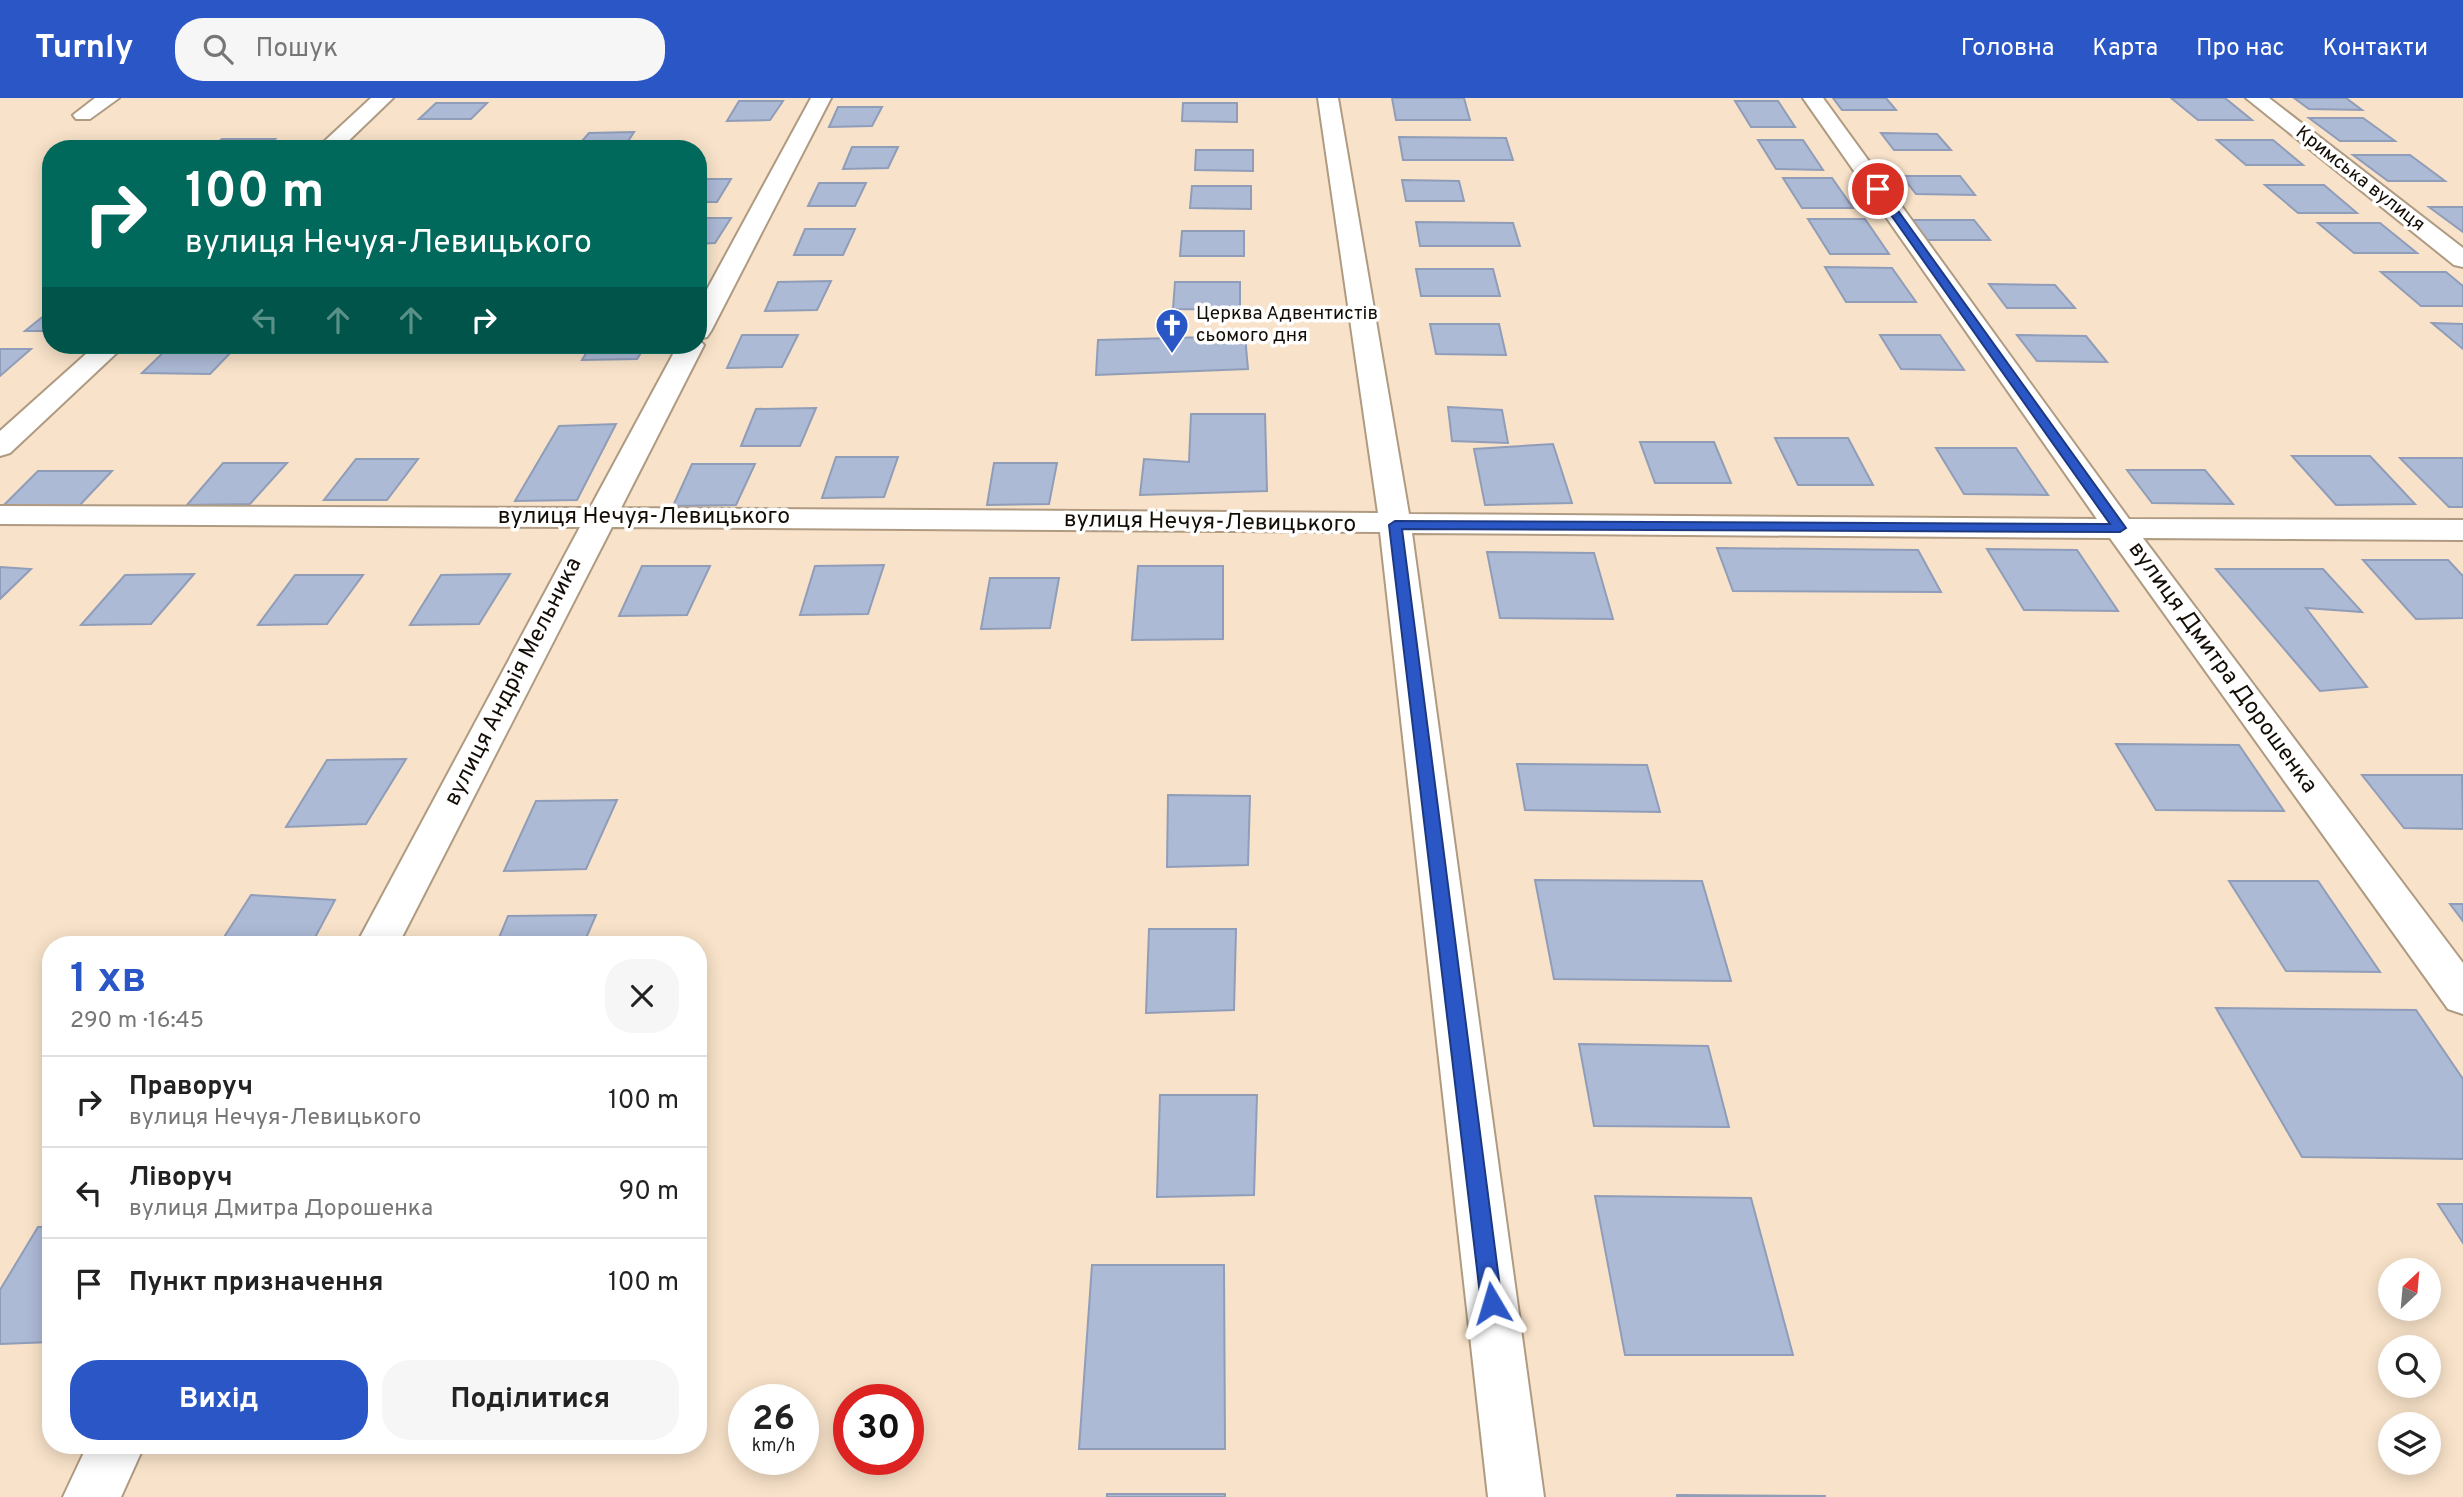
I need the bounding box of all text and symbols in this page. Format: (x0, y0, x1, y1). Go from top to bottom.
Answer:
search box (175, 18, 665, 81)
text: Turnly (35, 28, 133, 70)
icon: search (199, 30, 237, 68)
text: Пошук (255, 33, 338, 66)
text: Головна (1961, 34, 2054, 64)
text: Карта (2092, 34, 2158, 64)
text: Про нас (2196, 34, 2284, 64)
text: Контакти (2322, 34, 2428, 64)
street label: Кримська вулиця (2290, 121, 2430, 237)
pin (1848, 159, 1908, 219)
text: 100 m (185, 163, 324, 225)
icon: right (70, 168, 161, 259)
icon: arrive (1859, 170, 1897, 208)
text: вулиця Нечуя-Левицького (185, 224, 592, 264)
icon: left (246, 301, 284, 339)
icon: ahead (319, 301, 357, 339)
icon: ahead (392, 301, 430, 339)
icon: right (465, 301, 503, 339)
place label: Церква Адвентистів сьомого дня (1196, 302, 1378, 348)
church icon: Церква Адвентистів сьомого дня (1153, 306, 1191, 355)
street label: вулиця Нечуя-Левицького (498, 503, 790, 532)
street label: вулиця Нечуя-Левицького (1064, 506, 1356, 540)
street label: вулиця Дмитра Дорошенка (2121, 536, 2323, 800)
street label: вулиця Андрія Мельника (439, 553, 589, 811)
text: 1 хв (70, 954, 147, 1007)
button: close (605, 959, 679, 1033)
text: 290 m · 16:45 (70, 1007, 204, 1036)
text: Праворуч (129, 1071, 253, 1104)
icon: right (70, 1083, 108, 1121)
text: 100 m (608, 1085, 679, 1118)
text: вулиця Нечуя-Левицького (129, 1104, 421, 1133)
text: Ліворуч (129, 1162, 232, 1195)
icon: left (70, 1174, 108, 1212)
text: 90 m (619, 1176, 679, 1209)
text: вулиця Дмитра Дорошенка (129, 1195, 433, 1224)
north arrow (2378, 1258, 2441, 1321)
map controls (2378, 1258, 2441, 1475)
icon: arrive (70, 1265, 108, 1303)
position arrow (1455, 1266, 1529, 1340)
text: Пункт призначення (129, 1267, 383, 1300)
text: 100 m (608, 1267, 679, 1300)
button: search (2378, 1335, 2441, 1398)
button: Вихід (70, 1360, 368, 1440)
button: Поділитися (382, 1360, 679, 1440)
speed limit sign: 30 (833, 1384, 924, 1475)
text: 26 (752, 1398, 795, 1442)
button: layers (2378, 1412, 2441, 1475)
text: km/h (752, 1435, 795, 1458)

